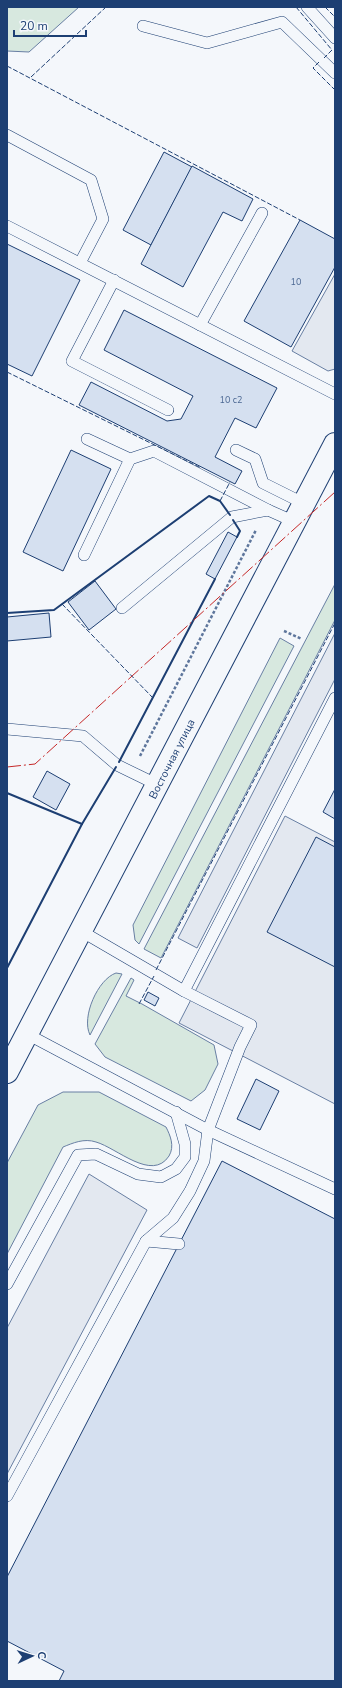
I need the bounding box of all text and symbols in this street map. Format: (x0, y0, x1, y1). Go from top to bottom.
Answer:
scale bar (14, 12, 86, 38)
text: 20 m (20, 18, 48, 34)
house number: 10 (291, 276, 301, 288)
house number: 10 с2 (220, 394, 242, 406)
street label: Восточная улица (145, 716, 199, 802)
north arrow (12, 1636, 52, 1676)
text: С (34, 1651, 49, 1660)

